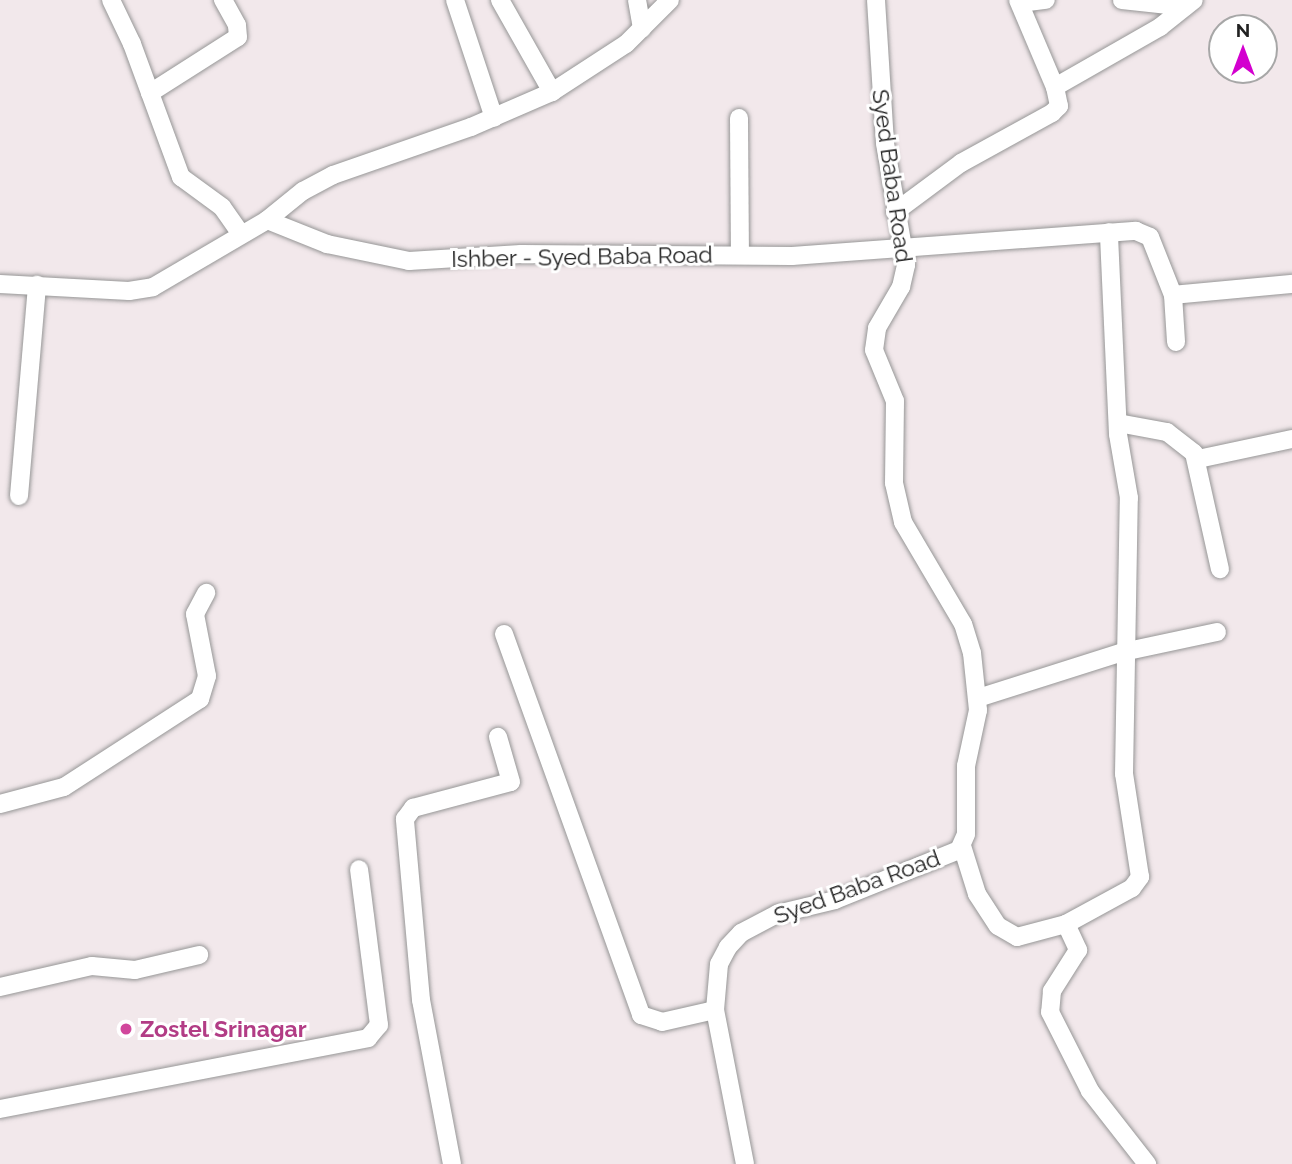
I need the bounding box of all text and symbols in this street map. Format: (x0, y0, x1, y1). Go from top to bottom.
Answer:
north arrow (1208, 14, 1278, 84)
text: N (1236, 19, 1250, 41)
street label: Syed Baba Road (866, 87, 918, 265)
street label: Ishber - Syed Baba Road (451, 241, 713, 273)
street label: Syed Baba Road (770, 844, 944, 930)
place label: Zostel Srinagar (140, 1015, 307, 1043)
marker: Zostel Srinagar (118, 1021, 134, 1037)

